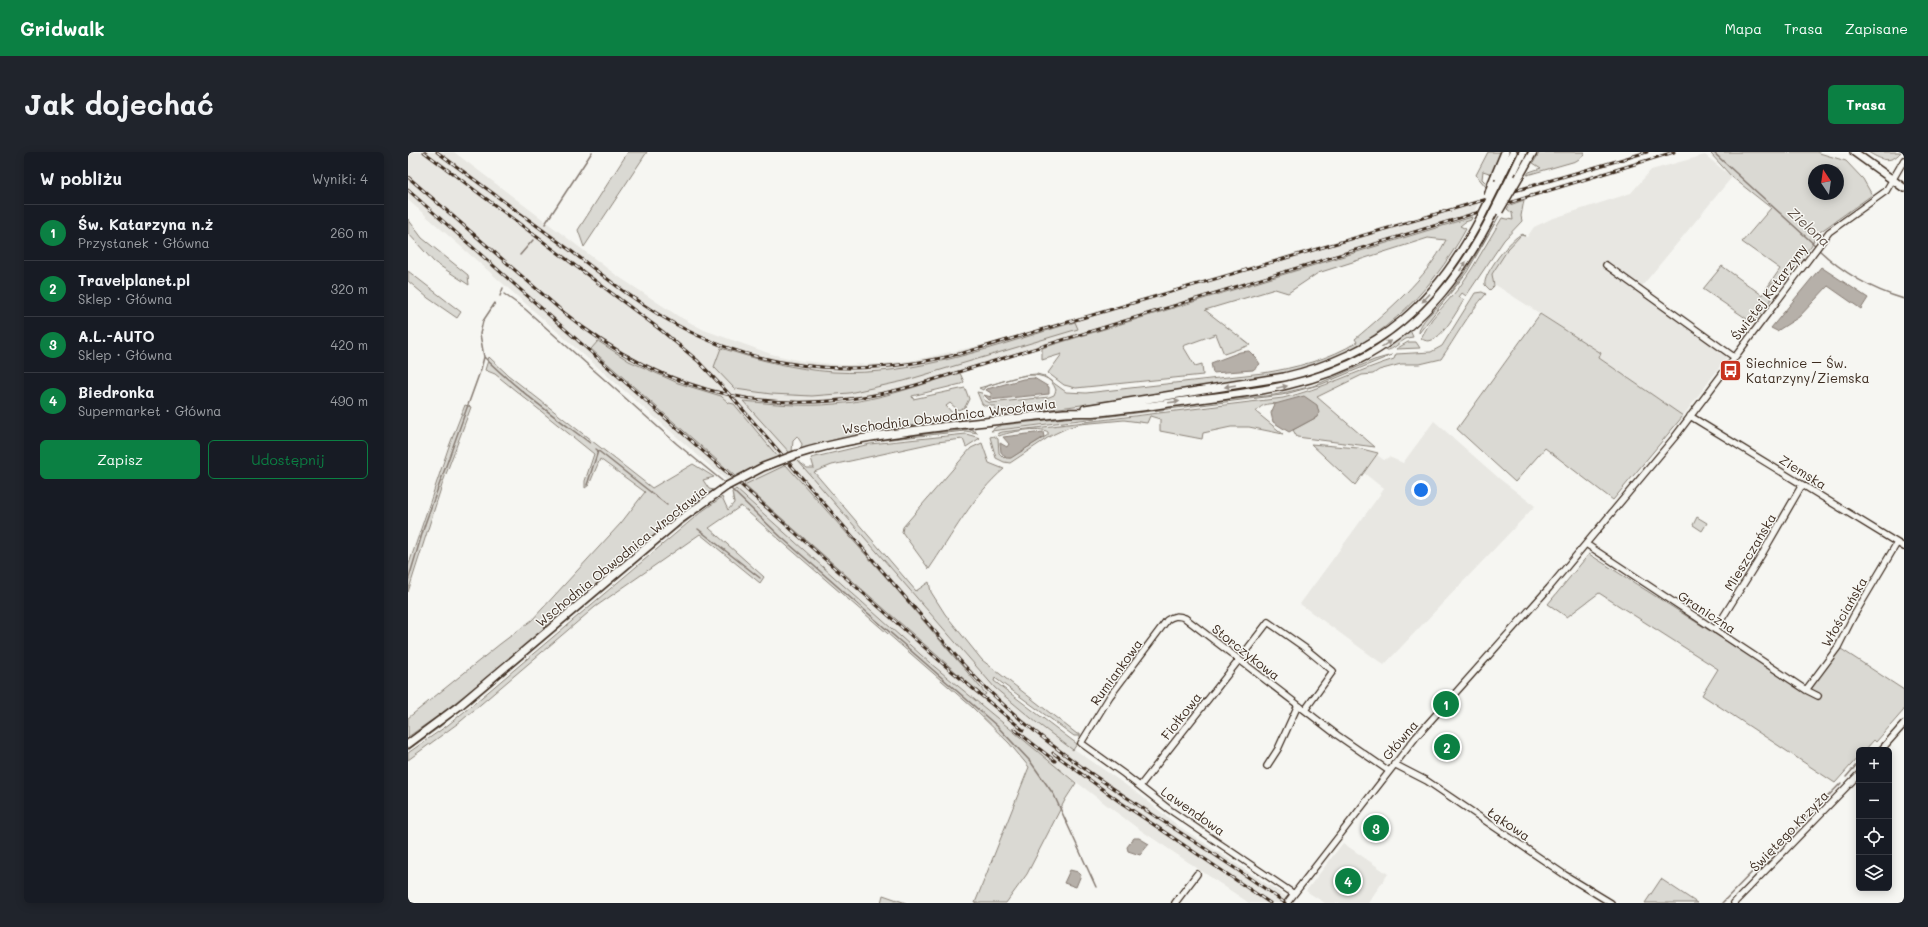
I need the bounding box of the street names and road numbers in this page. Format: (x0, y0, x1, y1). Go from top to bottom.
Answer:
street label: Świętej Katarzyny (1727, 240, 1810, 343)
street label: Wschodnia Obwodnica Wrocławia (841, 394, 1057, 437)
street label: Ziemska (1777, 450, 1830, 493)
street label: Wschodnia Obwodnica Wrocławia (532, 481, 710, 630)
street label: Mieszczańska (1720, 510, 1779, 594)
street label: Włościańska (1817, 574, 1870, 650)
street label: Graniczna (1675, 587, 1739, 637)
street label: Storczykowa (1209, 620, 1284, 683)
street label: Rumiankowa (1086, 635, 1145, 708)
street label: Fiołkowa (1157, 688, 1204, 743)
street label: Główna (1378, 716, 1421, 763)
street label: Lawendowa (1158, 782, 1229, 839)
street label: Świętego Krzyża (1746, 786, 1832, 875)
street label: Łąkowa (1485, 803, 1534, 844)

